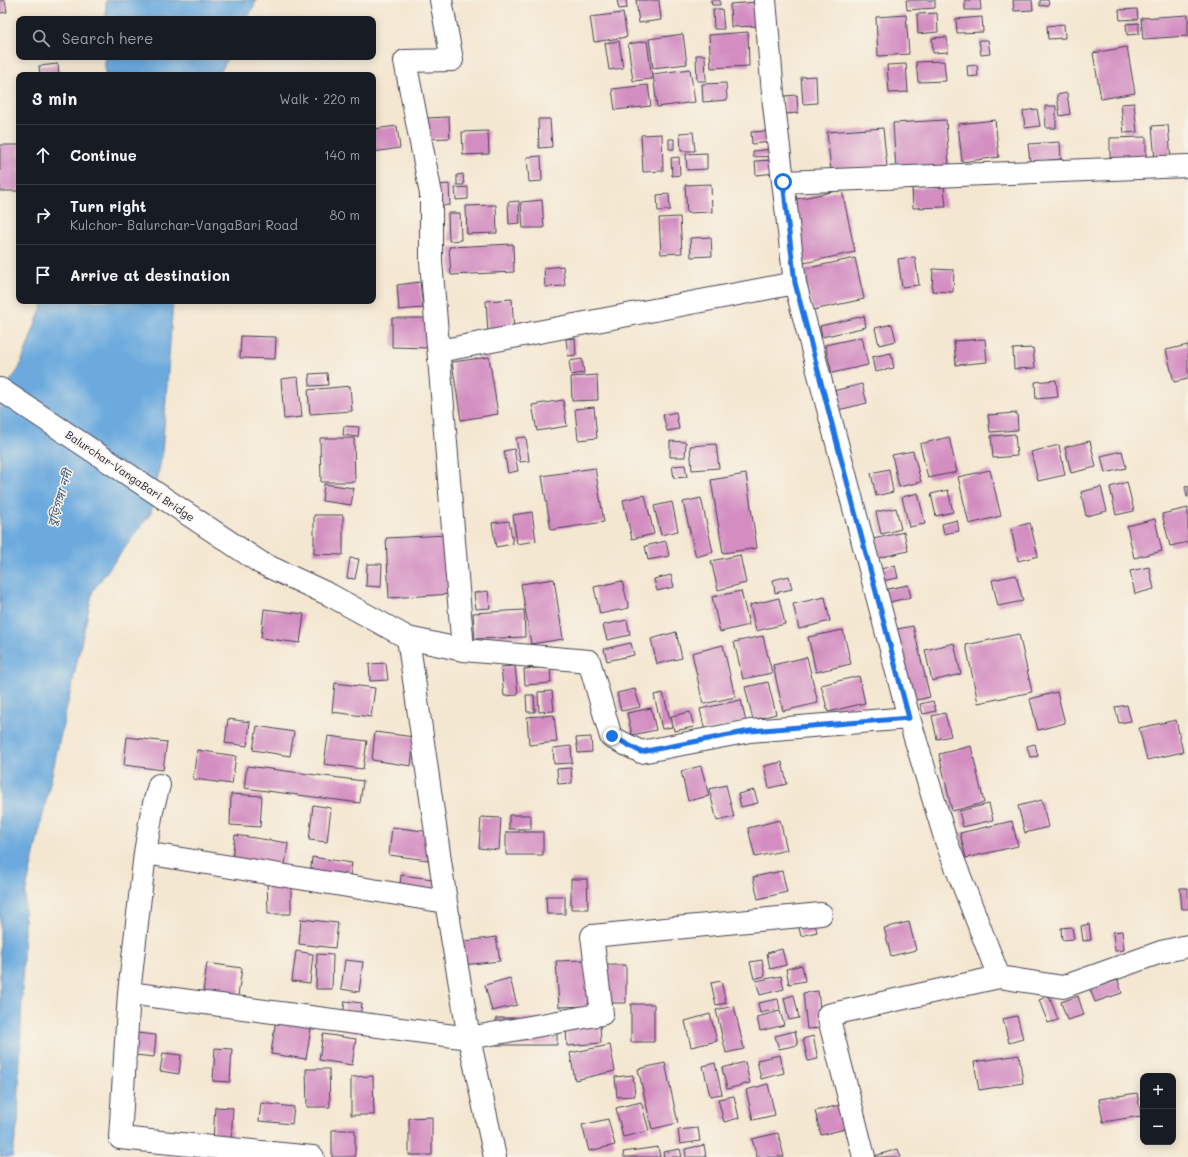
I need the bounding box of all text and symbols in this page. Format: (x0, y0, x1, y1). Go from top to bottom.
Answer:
search box (16, 16, 376, 60)
icon: search (30, 27, 52, 49)
text: Search here (62, 28, 153, 48)
text: 3 min (32, 87, 77, 109)
text: Walk · 220 m (279, 90, 360, 107)
icon: ahead (32, 144, 54, 166)
text: Continue (70, 145, 137, 165)
text: 140 m (324, 146, 360, 163)
route start (774, 173, 792, 191)
text: Turn right (70, 196, 147, 216)
icon: right (32, 204, 54, 226)
text: 80 m (330, 206, 360, 223)
text: Kulchor- Balurchar-VangaBari Road (70, 216, 298, 233)
icon: arrive (32, 264, 54, 286)
text: Arrive at destination (70, 265, 230, 285)
street label: Balurchar-VangaBari Bridge (63, 427, 198, 525)
water label: বুড়িগঙ্গা নদী (43, 464, 76, 528)
route end (603, 727, 621, 745)
map controls (1140, 1073, 1176, 1145)
button: + (1140, 1073, 1176, 1109)
button: − (1140, 1109, 1176, 1145)

